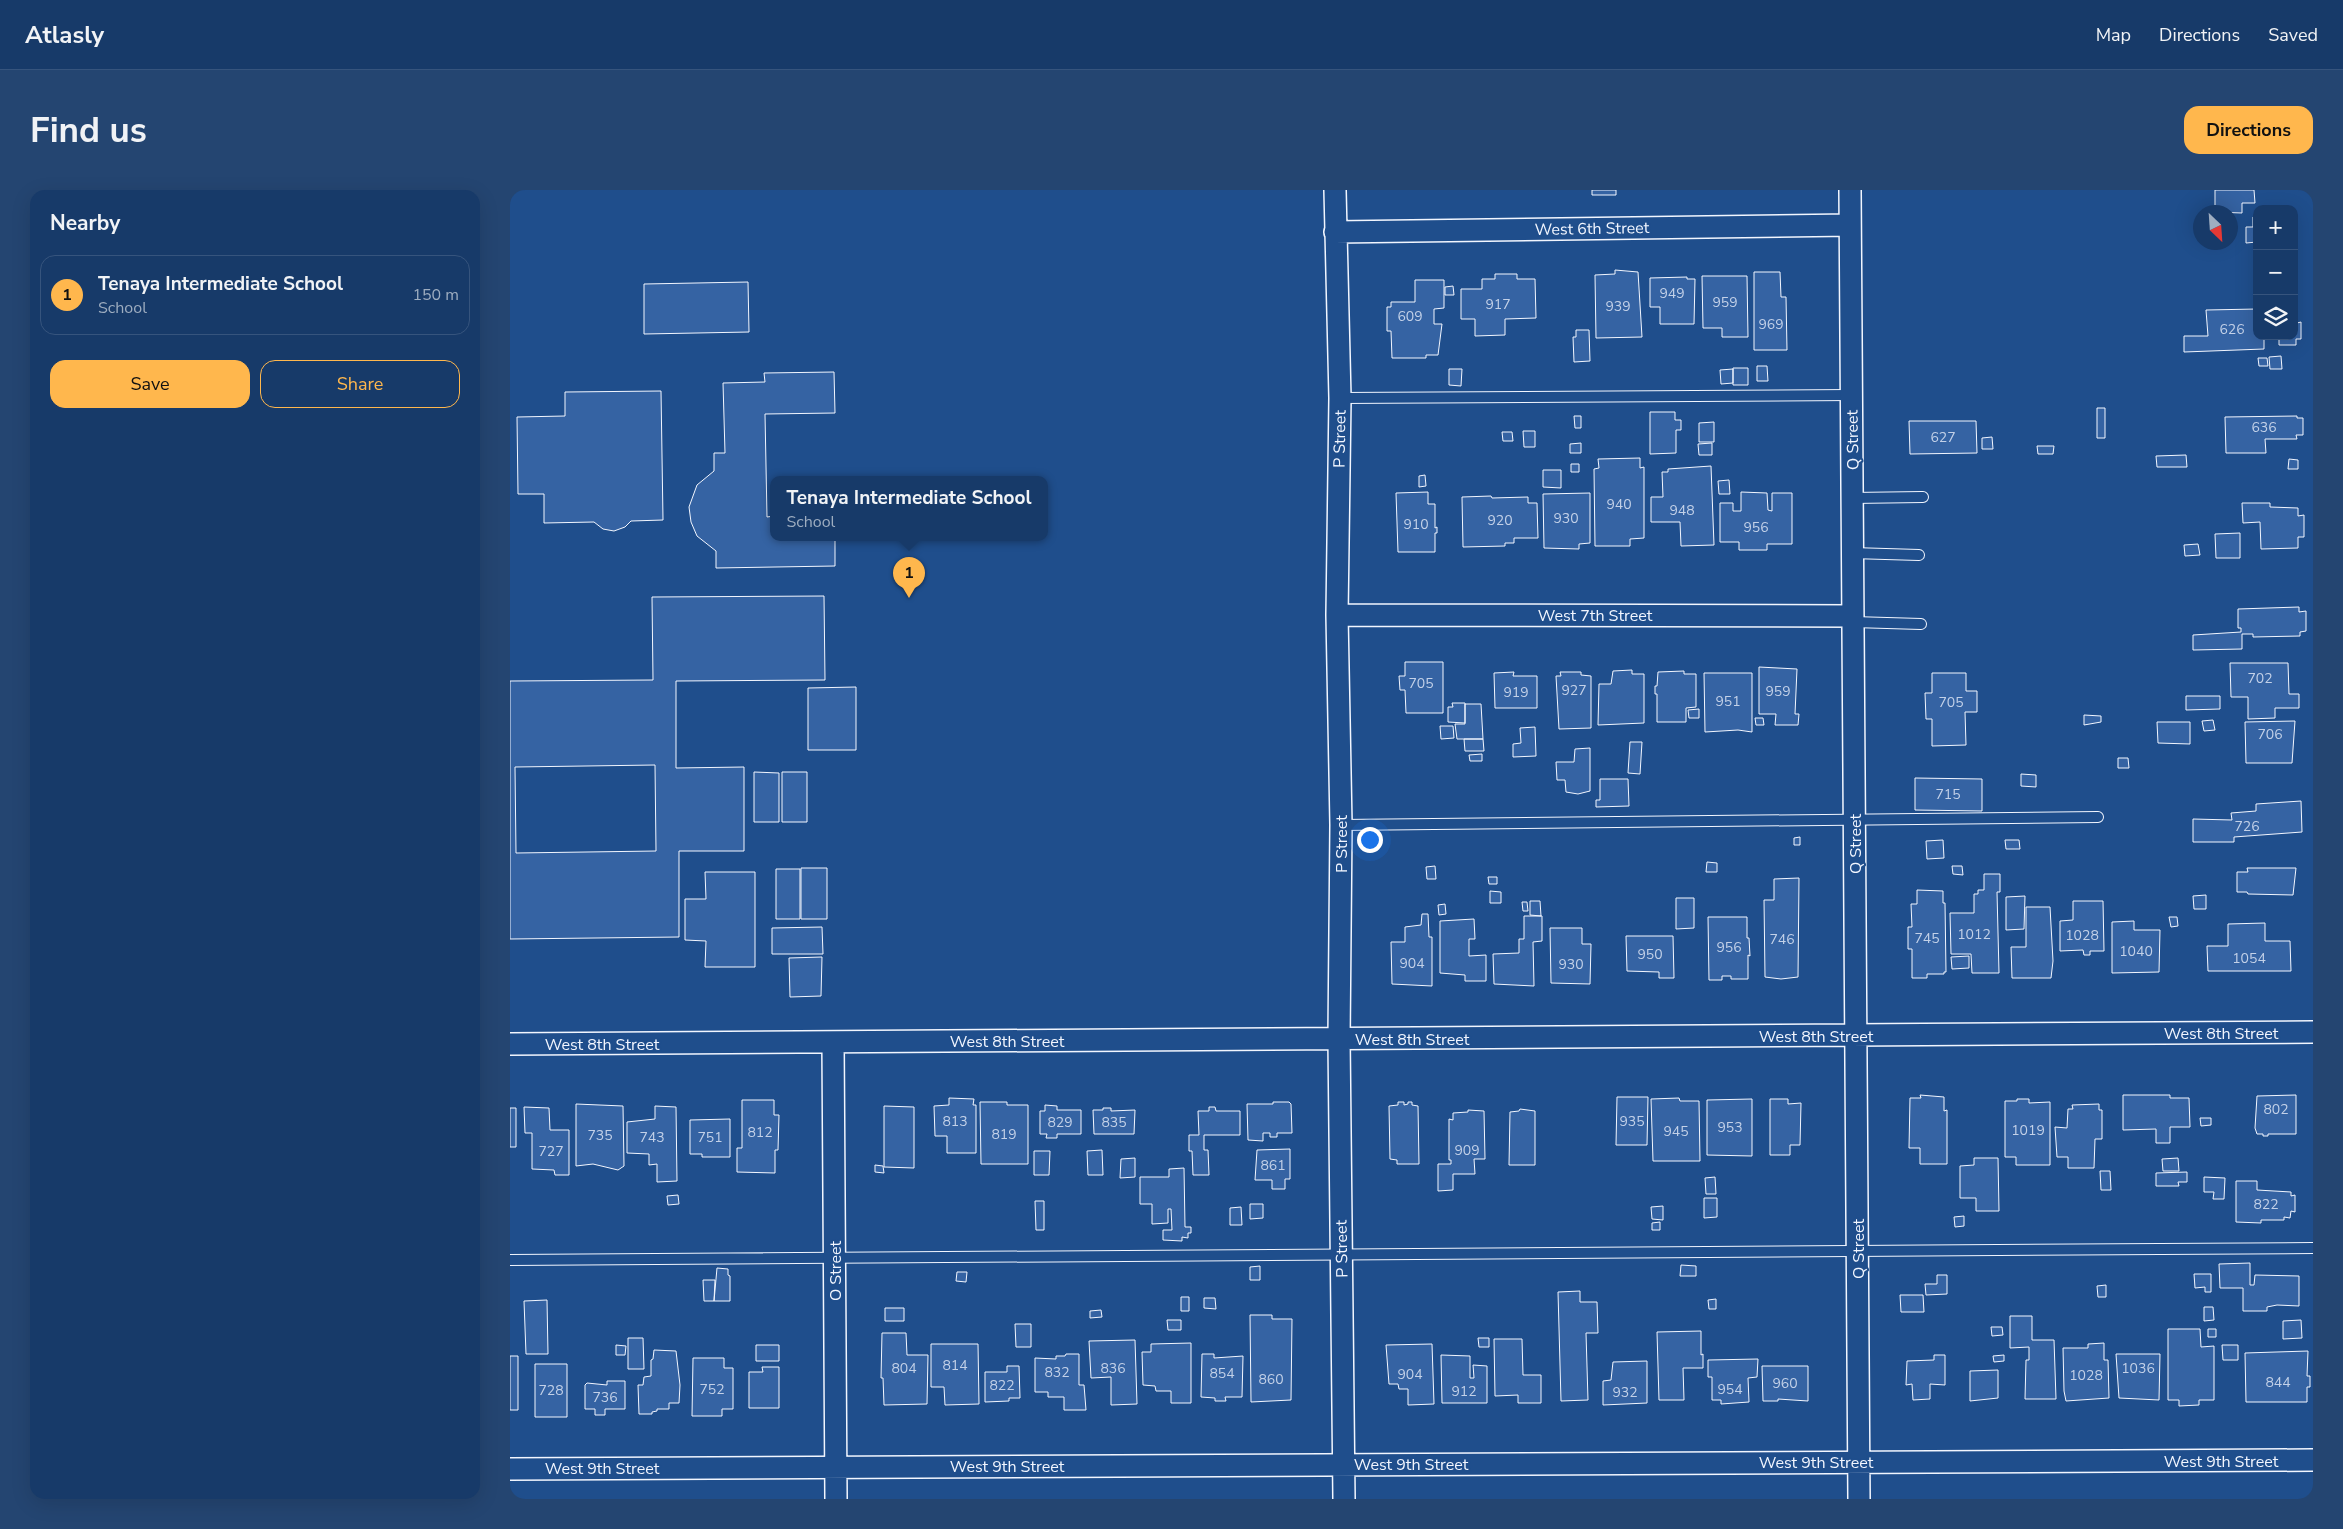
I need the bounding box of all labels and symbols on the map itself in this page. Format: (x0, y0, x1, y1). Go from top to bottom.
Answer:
north arrow (2193, 205, 2238, 250)
street label: West 6th Street (1535, 217, 1650, 241)
house number: 949 (1659, 284, 1685, 303)
house number: 959 (1712, 293, 1738, 312)
house number: 917 (1485, 295, 1511, 314)
house number: 939 (1605, 297, 1631, 316)
house number: 609 (1397, 307, 1423, 326)
house number: 969 (1758, 315, 1784, 334)
house number: 626 (2219, 320, 2245, 339)
street label: P Street (1328, 409, 1352, 468)
street label: Q Street (1841, 409, 1865, 470)
house number: 636 (2251, 418, 2277, 437)
house number: 627 (1930, 428, 1956, 447)
house number: 940 (1606, 495, 1632, 514)
house number: 948 (1669, 501, 1695, 520)
house number: 930 (1553, 509, 1579, 528)
house number: 920 (1487, 511, 1513, 530)
house number: 910 (1403, 515, 1429, 534)
house number: 956 (1743, 518, 1769, 537)
pin: 1 (893, 557, 925, 598)
street label: West 7th Street (1538, 605, 1653, 627)
house number: 702 (2247, 669, 2273, 688)
house number: 705 (1408, 674, 1434, 693)
house number: 927 (1561, 681, 1587, 700)
house number: 959 (1765, 682, 1791, 701)
house number: 919 (1503, 683, 1529, 702)
house number: 951 (1715, 692, 1741, 711)
house number: 705 (1938, 693, 1964, 712)
house number: 706 (2257, 725, 2283, 744)
house number: 715 (1935, 785, 1961, 804)
street label: Q Street (1845, 814, 1867, 874)
street label: P Street (1331, 815, 1353, 873)
house number: 726 (2234, 817, 2260, 836)
your location (1357, 827, 1383, 853)
house number: 1012 (1957, 925, 1991, 944)
house number: 1028 (2065, 926, 2099, 945)
house number: 745 (1914, 929, 1940, 948)
house number: 746 (1769, 930, 1795, 949)
house number: 956 (1716, 938, 1742, 957)
house number: 1040 (2119, 942, 2153, 961)
house number: 950 (1637, 945, 1663, 964)
house number: 1054 (2232, 949, 2266, 968)
house number: 904 (1399, 954, 1425, 973)
house number: 930 (1558, 955, 1584, 974)
street label: West 8th Street (2164, 1023, 2279, 1045)
street label: West 8th Street (1759, 1026, 1874, 1048)
street label: West 8th Street (1355, 1029, 1470, 1051)
street label: West 8th Street (950, 1031, 1065, 1053)
street label: West 8th Street (545, 1034, 660, 1056)
house number: 802 (2263, 1100, 2289, 1119)
house number: 813 (942, 1112, 968, 1131)
house number: 935 (1619, 1112, 1645, 1131)
house number: 829 (1047, 1113, 1073, 1132)
house number: 835 (1101, 1113, 1127, 1132)
house number: 953 (1717, 1118, 1743, 1137)
house number: 1019 (2011, 1121, 2045, 1140)
house number: 945 (1663, 1122, 1689, 1141)
house number: 812 (747, 1123, 773, 1142)
house number: 819 (991, 1125, 1017, 1144)
house number: 735 (587, 1126, 613, 1145)
house number: 743 (639, 1128, 665, 1147)
house number: 751 (697, 1128, 723, 1147)
house number: 909 (1454, 1141, 1480, 1160)
house number: 727 (538, 1142, 564, 1161)
house number: 861 (1260, 1156, 1286, 1175)
house number: 822 (2253, 1195, 2279, 1214)
street label: P Street (1330, 1219, 1354, 1278)
street label: Q Street (1848, 1219, 1870, 1279)
street label: O Street (825, 1241, 847, 1301)
house number: 814 (942, 1356, 968, 1375)
house number: 804 (891, 1359, 917, 1378)
house number: 836 (1100, 1359, 1126, 1378)
house number: 1036 (2121, 1359, 2155, 1378)
house number: 832 (1044, 1363, 1070, 1382)
house number: 854 (1209, 1364, 1235, 1383)
house number: 904 (1397, 1365, 1423, 1384)
house number: 1028 (2069, 1366, 2103, 1385)
house number: 860 (1258, 1370, 1284, 1389)
house number: 844 (2265, 1373, 2291, 1392)
house number: 960 (1772, 1374, 1798, 1393)
house number: 822 (989, 1376, 1015, 1395)
house number: 752 (699, 1380, 725, 1399)
house number: 954 (1717, 1380, 1743, 1399)
house number: 728 (538, 1381, 564, 1400)
house number: 912 (1451, 1382, 1477, 1401)
house number: 932 (1612, 1383, 1638, 1402)
house number: 736 (592, 1388, 618, 1407)
street label: West 9th Street (2164, 1451, 2279, 1473)
street label: West 9th Street (1759, 1452, 1874, 1474)
street label: West 9th Street (1354, 1454, 1469, 1476)
street label: West 9th Street (950, 1456, 1065, 1478)
street label: West 9th Street (545, 1458, 660, 1480)

